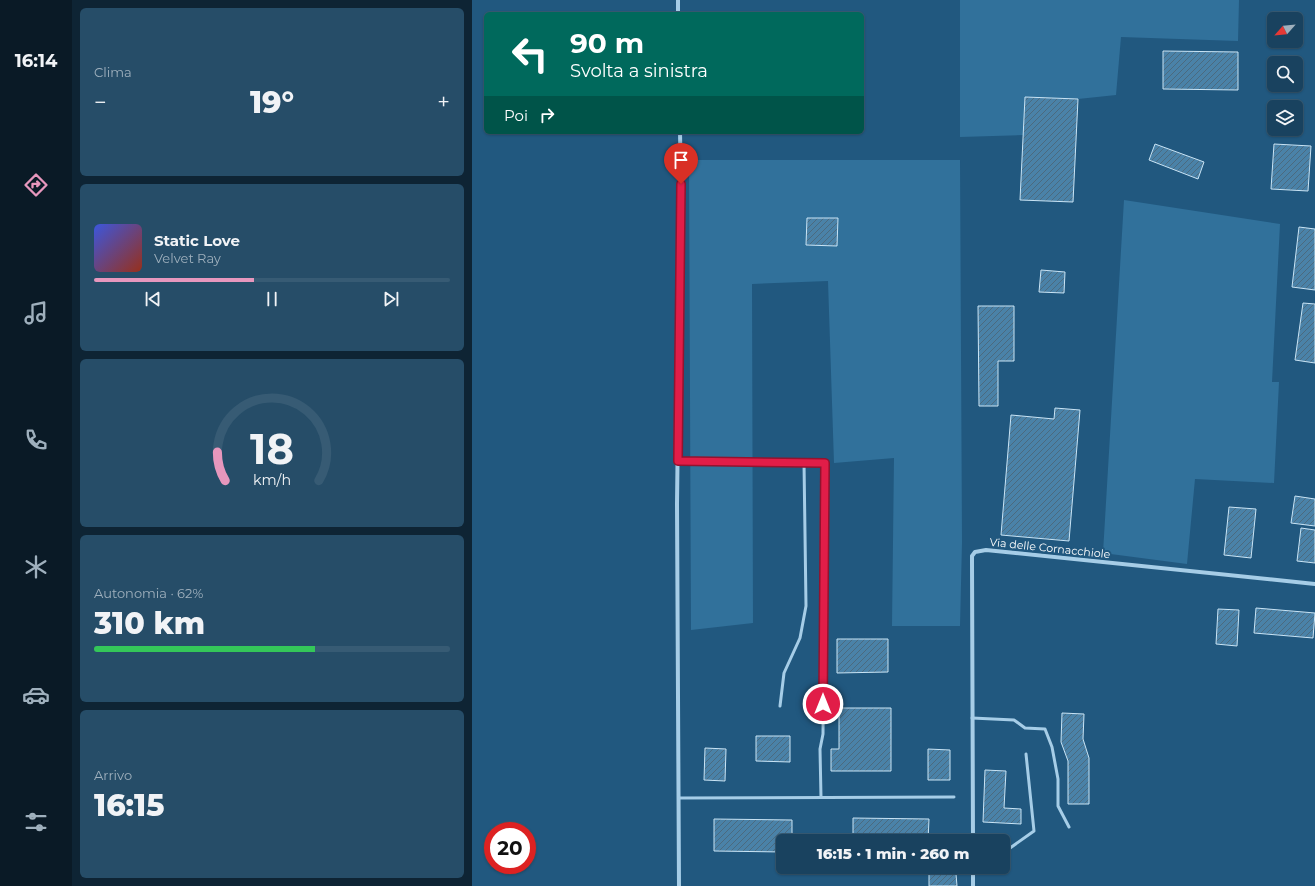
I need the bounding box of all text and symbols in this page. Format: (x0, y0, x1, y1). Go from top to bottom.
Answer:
north arrow (1267, 12, 1303, 48)
map controls (1267, 12, 1303, 136)
text: 90 m (570, 26, 644, 60)
icon: left (504, 28, 556, 80)
text: 16:14 (15, 50, 57, 72)
button: search (1267, 56, 1303, 92)
text: Svolta a sinistra (570, 60, 708, 82)
text: Clima (94, 64, 132, 80)
text: 19° (250, 84, 294, 121)
text: − (94, 89, 107, 116)
text: + (437, 89, 450, 116)
button: layers (1267, 100, 1303, 136)
icon: right (536, 104, 558, 126)
text: Poi (504, 106, 528, 125)
pin (664, 143, 698, 184)
icon: arrive (670, 149, 692, 171)
icon: directions (22, 171, 50, 199)
text: Static Love (154, 231, 240, 250)
text: Velvet Ray (154, 250, 221, 266)
icon: previous (142, 288, 164, 310)
icon: pause (261, 288, 283, 310)
icon: next (380, 288, 402, 310)
icon: music (22, 299, 50, 327)
text: 18 (250, 424, 294, 474)
icon: phone (22, 426, 50, 454)
text: km/h (253, 471, 291, 489)
street label: Via delle Cornacchiole (989, 535, 1111, 561)
icon: climate (22, 553, 50, 581)
text: Autonomia · 62% (94, 585, 203, 601)
text: 310 km (94, 605, 205, 642)
icon: car (22, 681, 50, 709)
position arrow (802, 683, 844, 725)
text: Arrivo (94, 767, 132, 783)
text: 16:15 (94, 787, 164, 824)
icon: filters (22, 808, 50, 836)
speed limit sign: 20 (484, 822, 536, 874)
text: 16:15 · 1 min · 260 m (817, 844, 969, 863)

